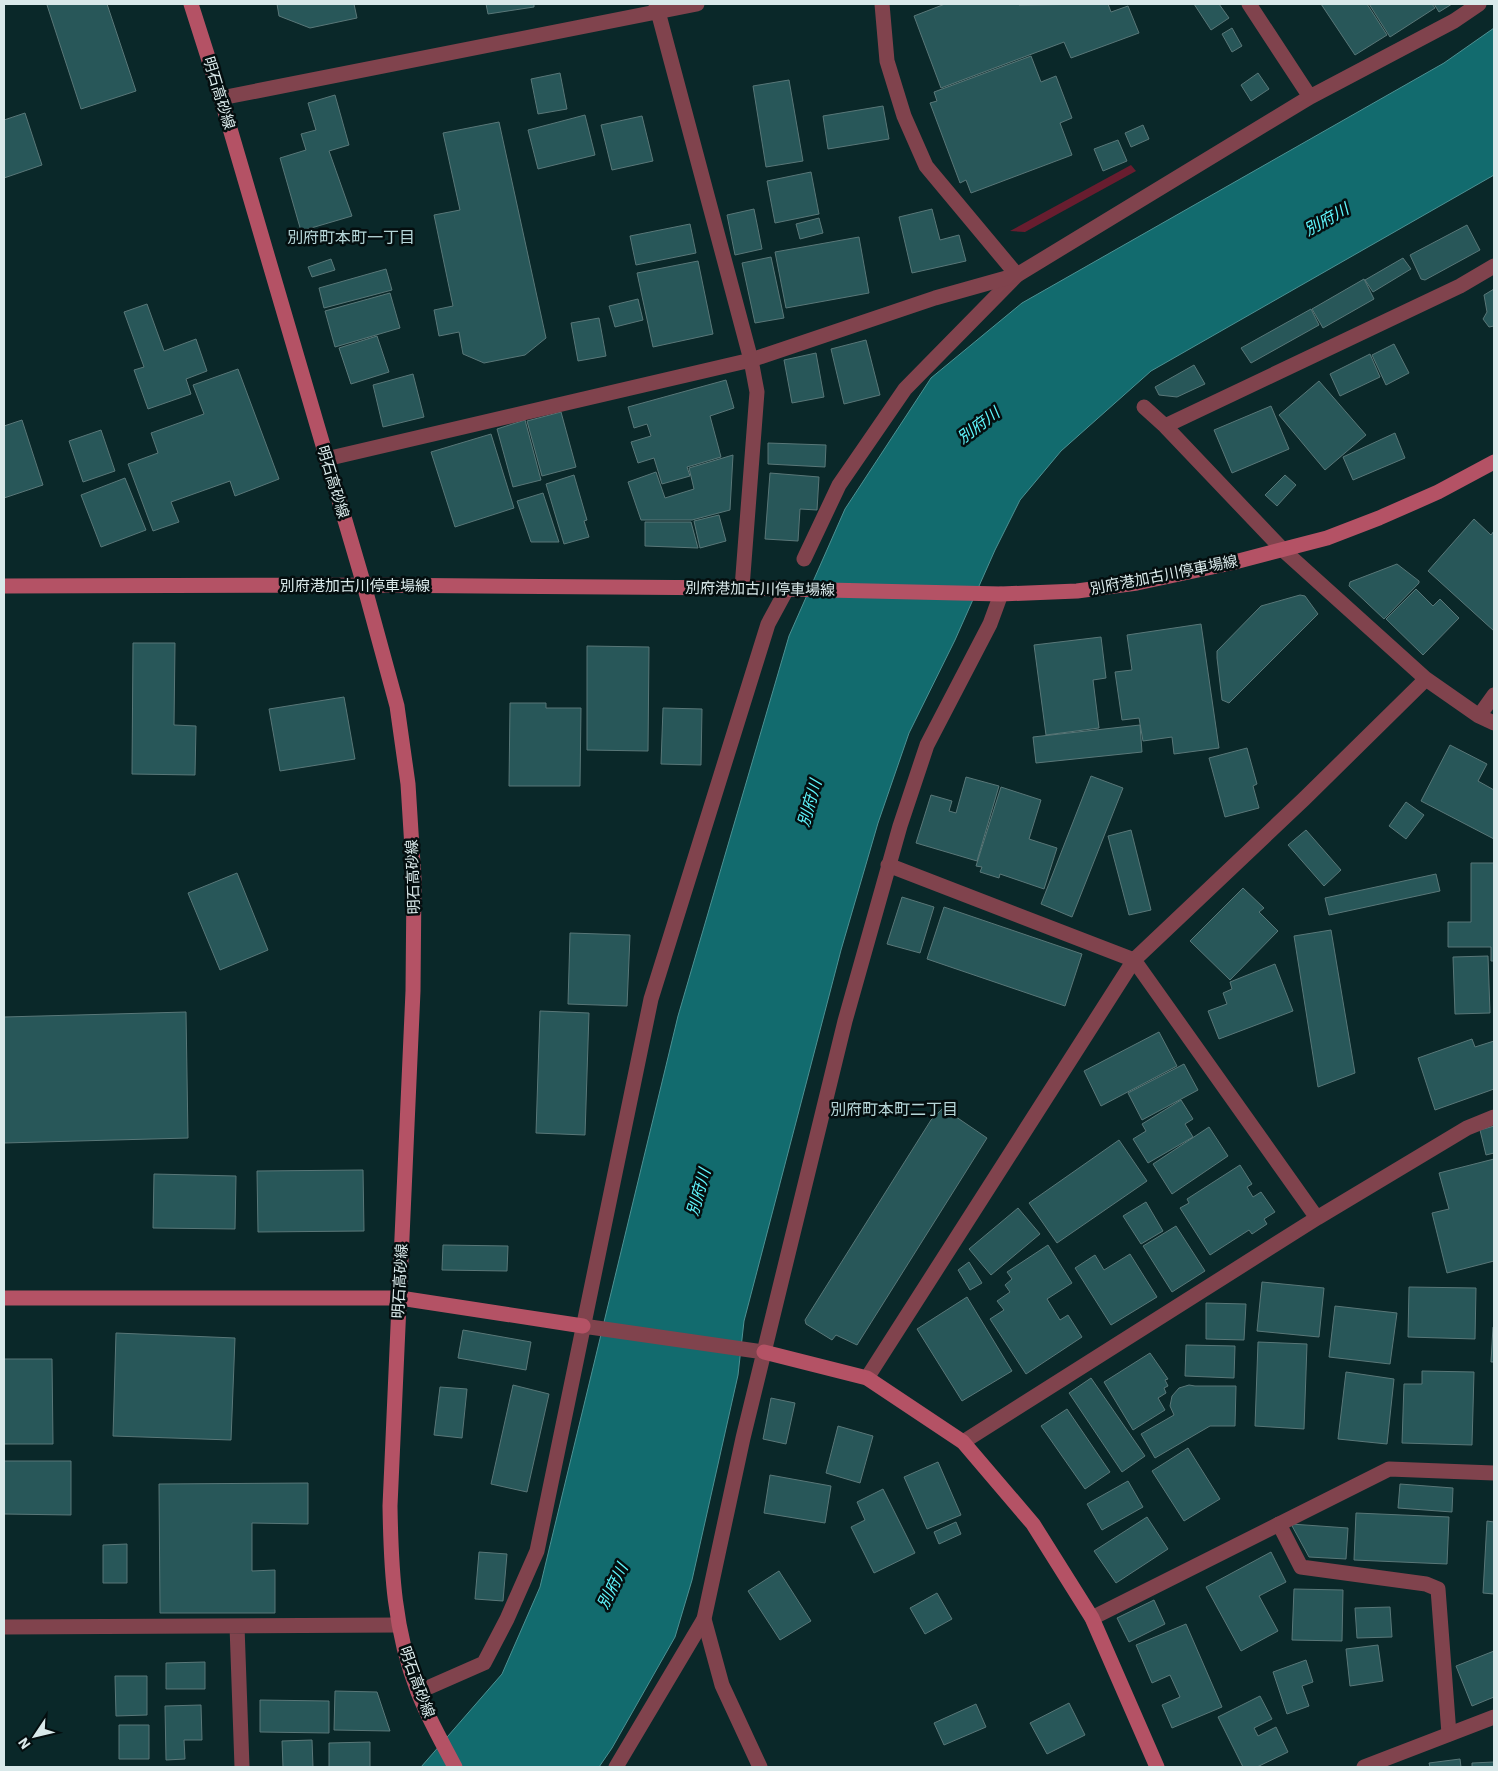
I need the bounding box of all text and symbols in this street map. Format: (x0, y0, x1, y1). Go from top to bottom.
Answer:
street label: 明石高砂線 (199, 54, 240, 132)
water label: 別府川 (1300, 198, 1354, 239)
district label: 別府町本町一丁目 (287, 227, 415, 247)
water label: 別府川 (953, 401, 1005, 447)
street label: 明石高砂線 (313, 443, 354, 521)
street label: 別府港加古川停車場線 (1088, 551, 1239, 598)
street label: 別府港加古川停車場線 (280, 576, 430, 595)
street label: 別府港加古川停車場線 (685, 578, 835, 599)
water label: 別府川 (793, 775, 826, 829)
street label: 明石高砂線 (402, 839, 423, 915)
district label: 別府町本町二丁目 (830, 1099, 958, 1119)
water label: 別府川 (682, 1164, 715, 1218)
street label: 明石高砂線 (388, 1243, 411, 1319)
water label: 別府川 (592, 1558, 632, 1612)
street label: 明石高砂線 (396, 1643, 439, 1720)
north arrow (10, 1711, 60, 1761)
text: N (14, 1734, 35, 1753)

